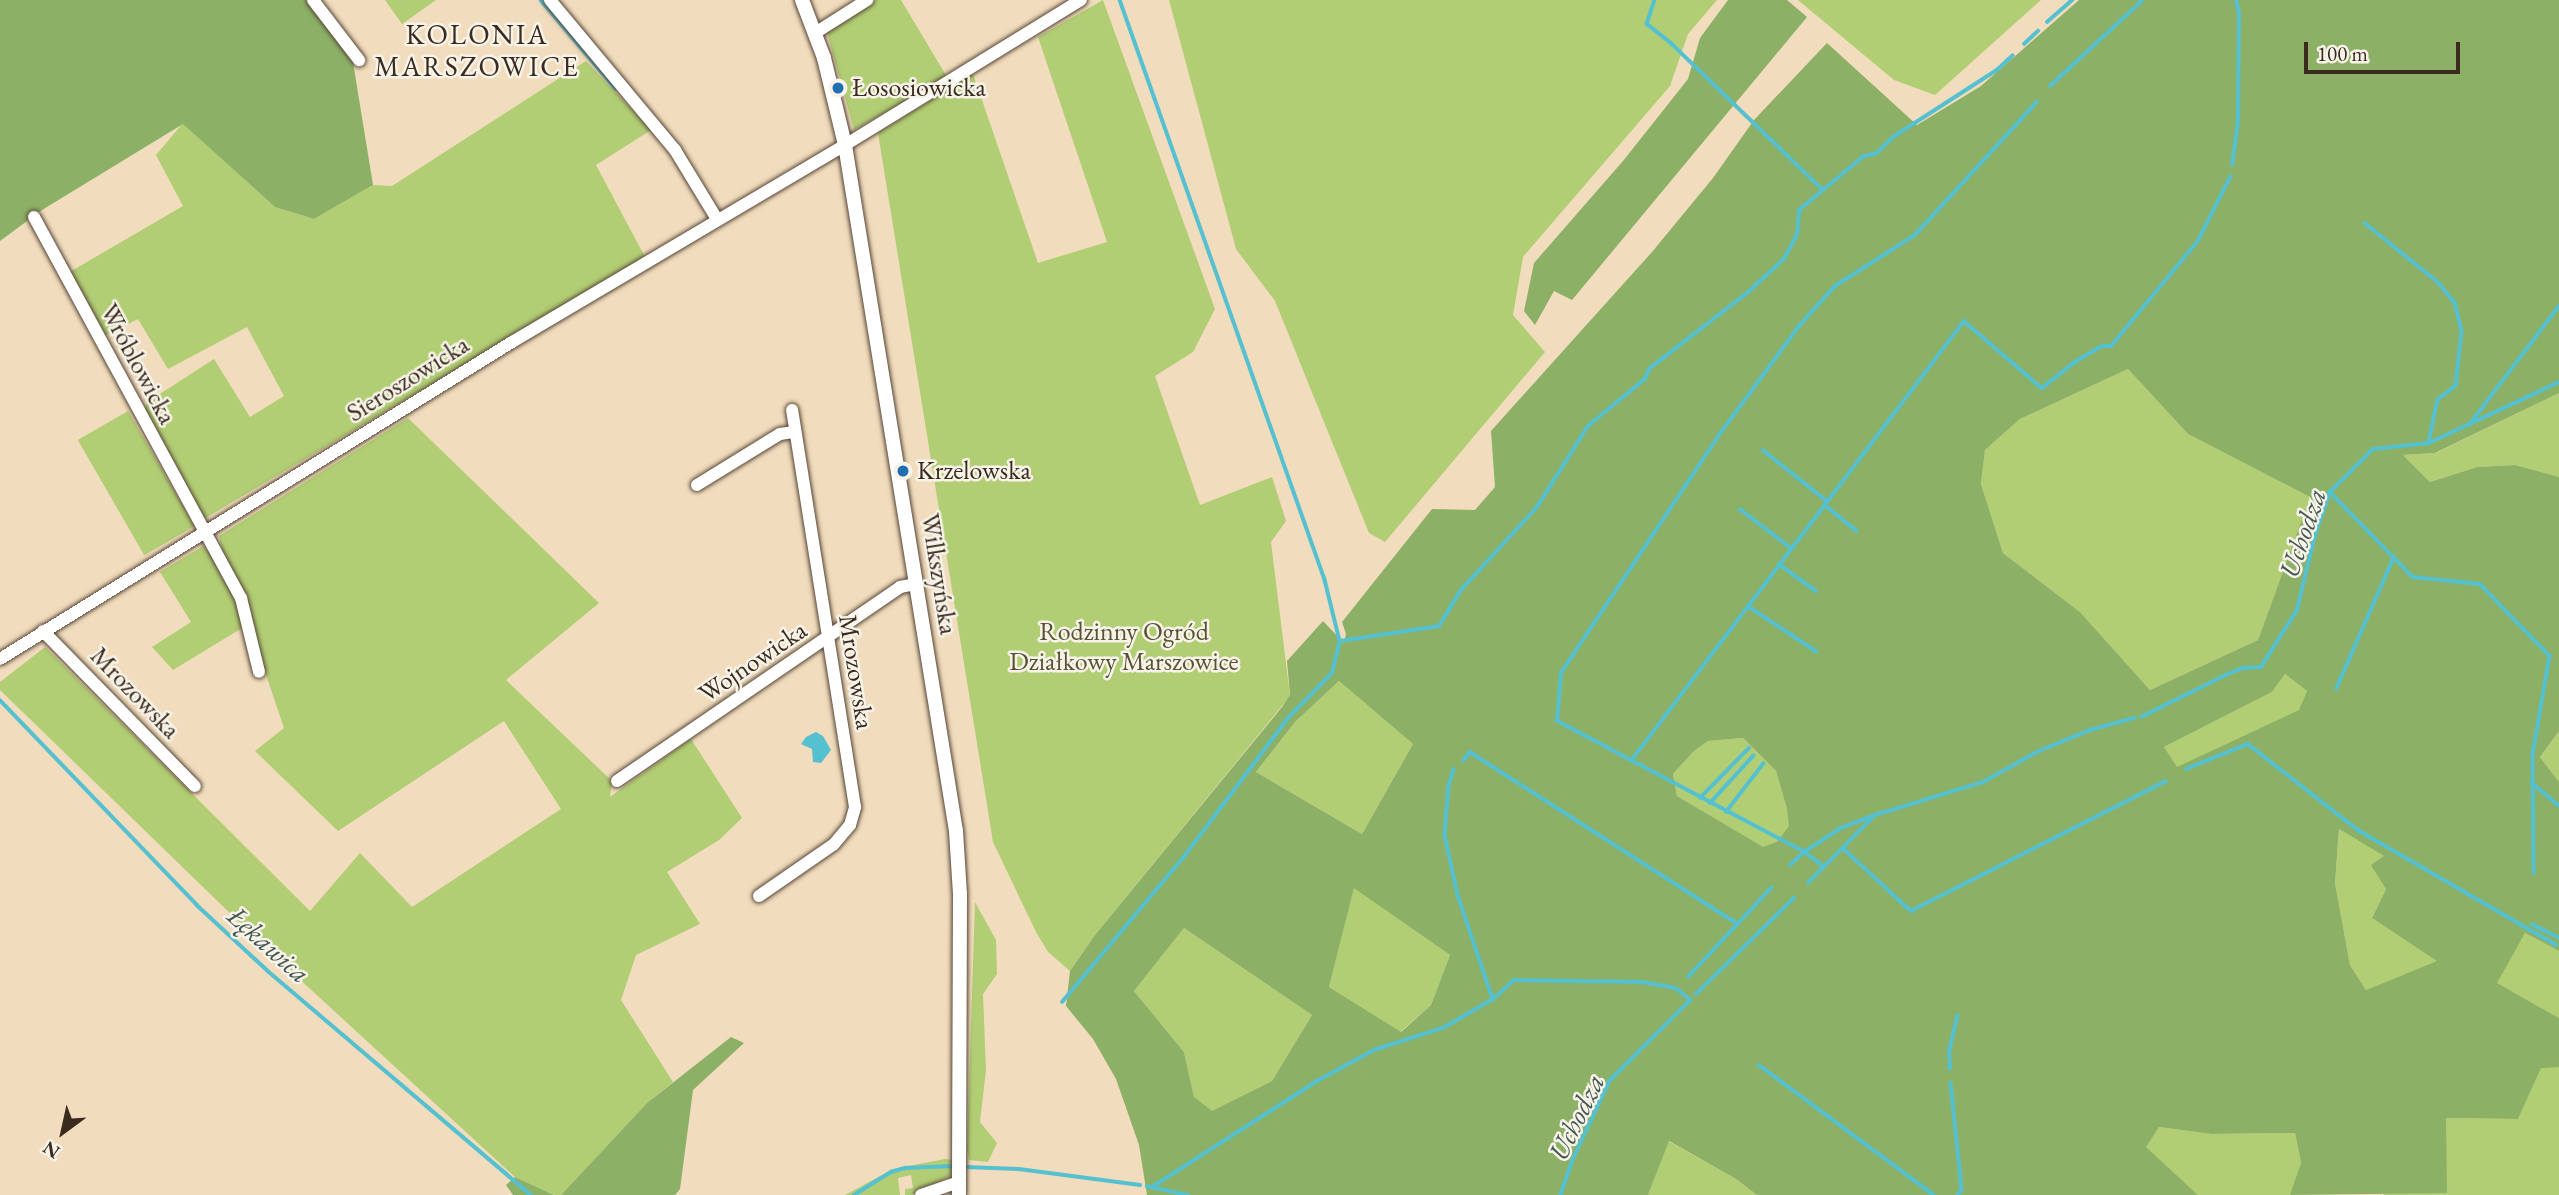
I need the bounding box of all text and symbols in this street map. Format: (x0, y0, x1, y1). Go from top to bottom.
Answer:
district label: KOLONIA MARSZOWICE (375, 17, 579, 83)
scale bar (2307, 28, 2463, 72)
text: 100 m (2317, 40, 2368, 67)
place label: Łososiowicka (852, 72, 986, 104)
marker: Łososiowicka (830, 80, 846, 96)
street label: Wróblowicka (93, 298, 183, 430)
street label: Sieroszowicka (341, 329, 475, 429)
place label: Krzelowska (917, 455, 1031, 487)
marker: Krzelowska (895, 463, 911, 479)
water label: Uchodza (2271, 484, 2333, 582)
street label: Wilkszyńska (914, 511, 964, 637)
street label: Mrozowska (832, 612, 880, 732)
street label: Wojnowicka (693, 615, 813, 709)
park label: Rodzinny Ogród Działkowy Marszowice (1009, 616, 1239, 678)
street label: Mrozowska (84, 641, 186, 745)
water label: Łękawica (221, 898, 317, 990)
water label: Uchodza (1541, 1068, 1611, 1166)
north arrow (28, 1097, 98, 1167)
text: N (38, 1135, 65, 1165)

